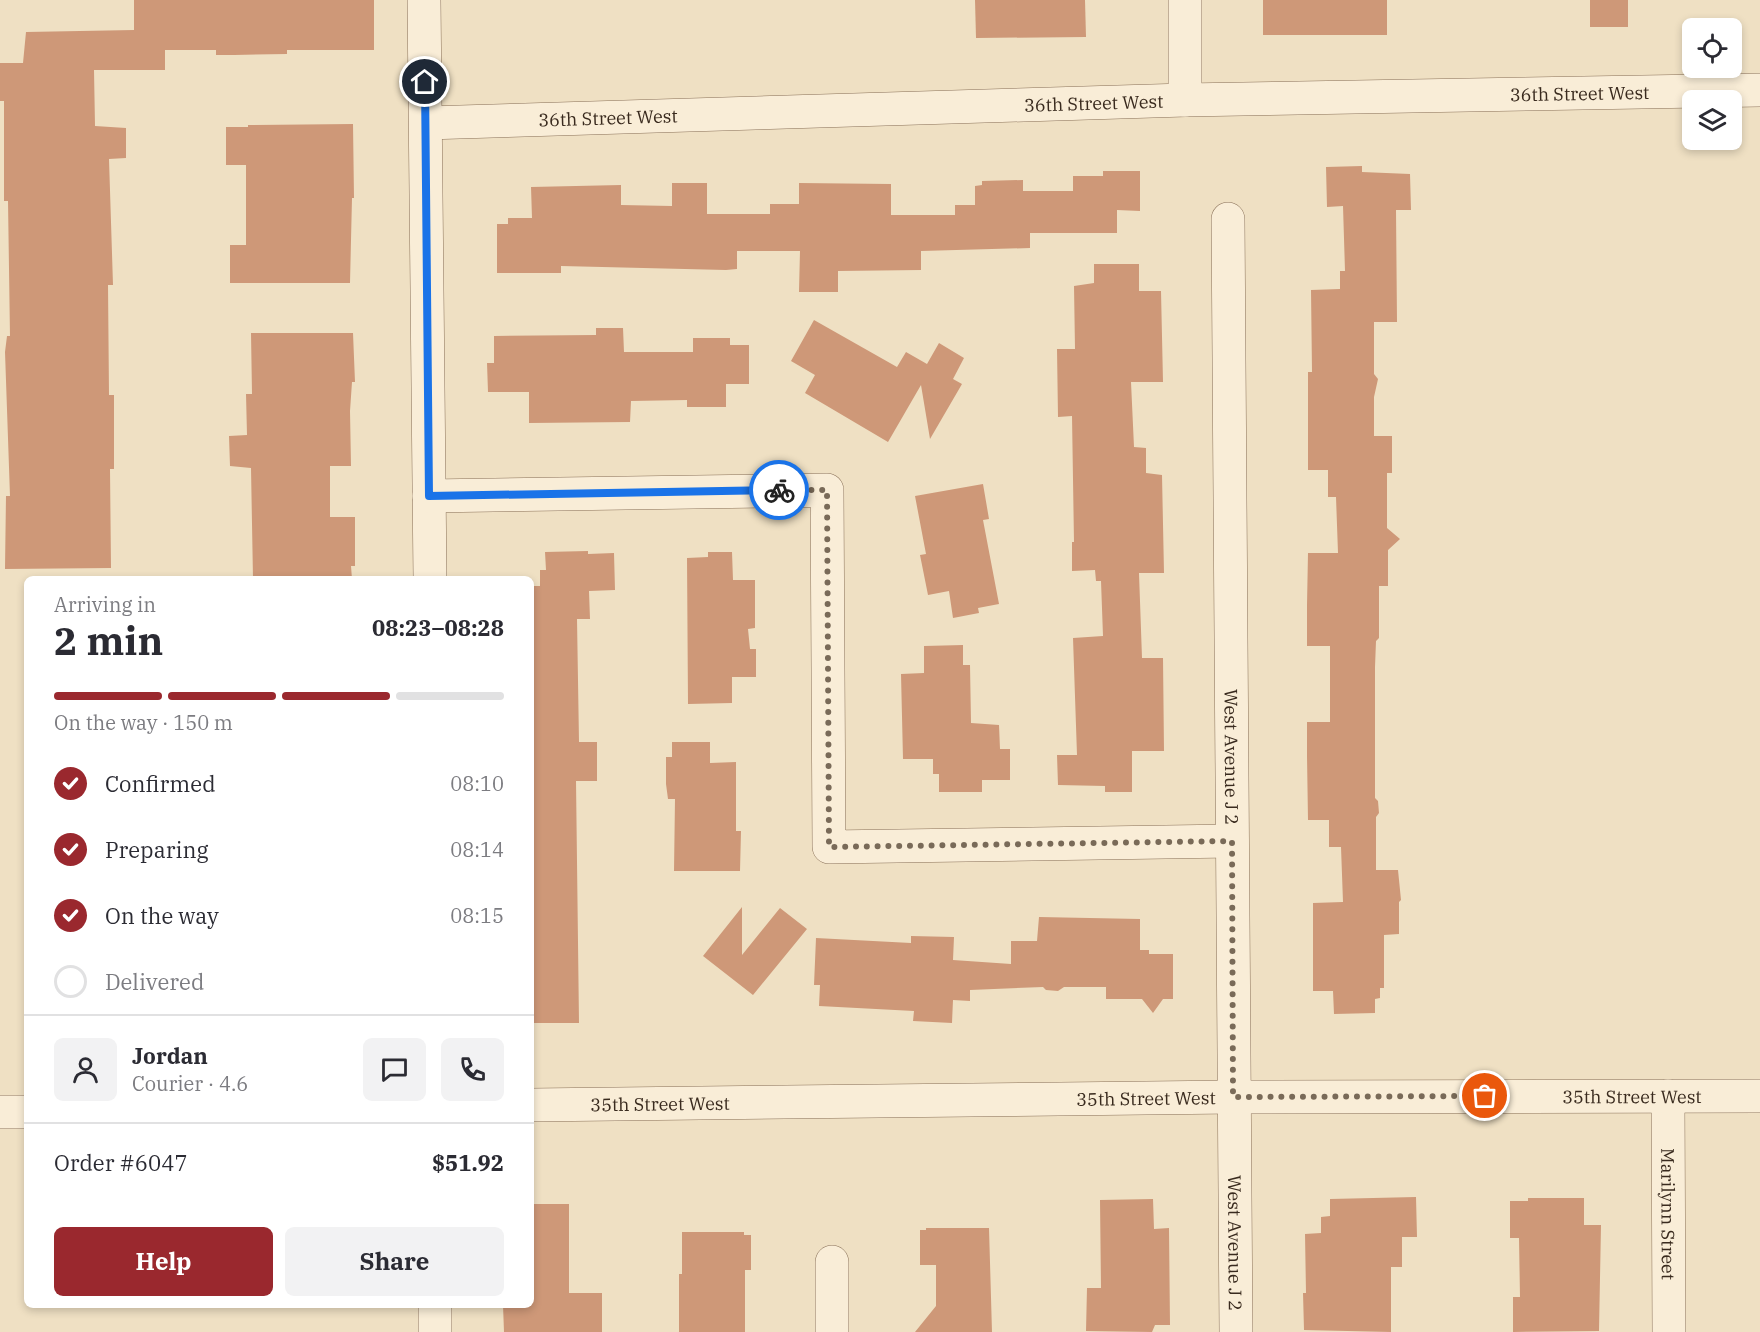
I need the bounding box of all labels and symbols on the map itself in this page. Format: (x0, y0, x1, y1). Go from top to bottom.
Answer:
pin (399, 56, 450, 107)
street label: 36th Street West (1510, 80, 1650, 106)
street label: 36th Street West (1024, 89, 1164, 116)
street label: 36th Street West (538, 104, 678, 131)
courier (749, 460, 809, 520)
street label: West Avenue J 2 (1220, 689, 1244, 825)
pin (1459, 1070, 1510, 1121)
street label: 35th Street West (1562, 1085, 1702, 1108)
street label: 35th Street West (1076, 1086, 1216, 1110)
street label: 35th Street West (590, 1091, 730, 1116)
street label: Marilynn Street (1657, 1148, 1680, 1280)
street label: West Avenue J 2 (1223, 1175, 1247, 1311)

